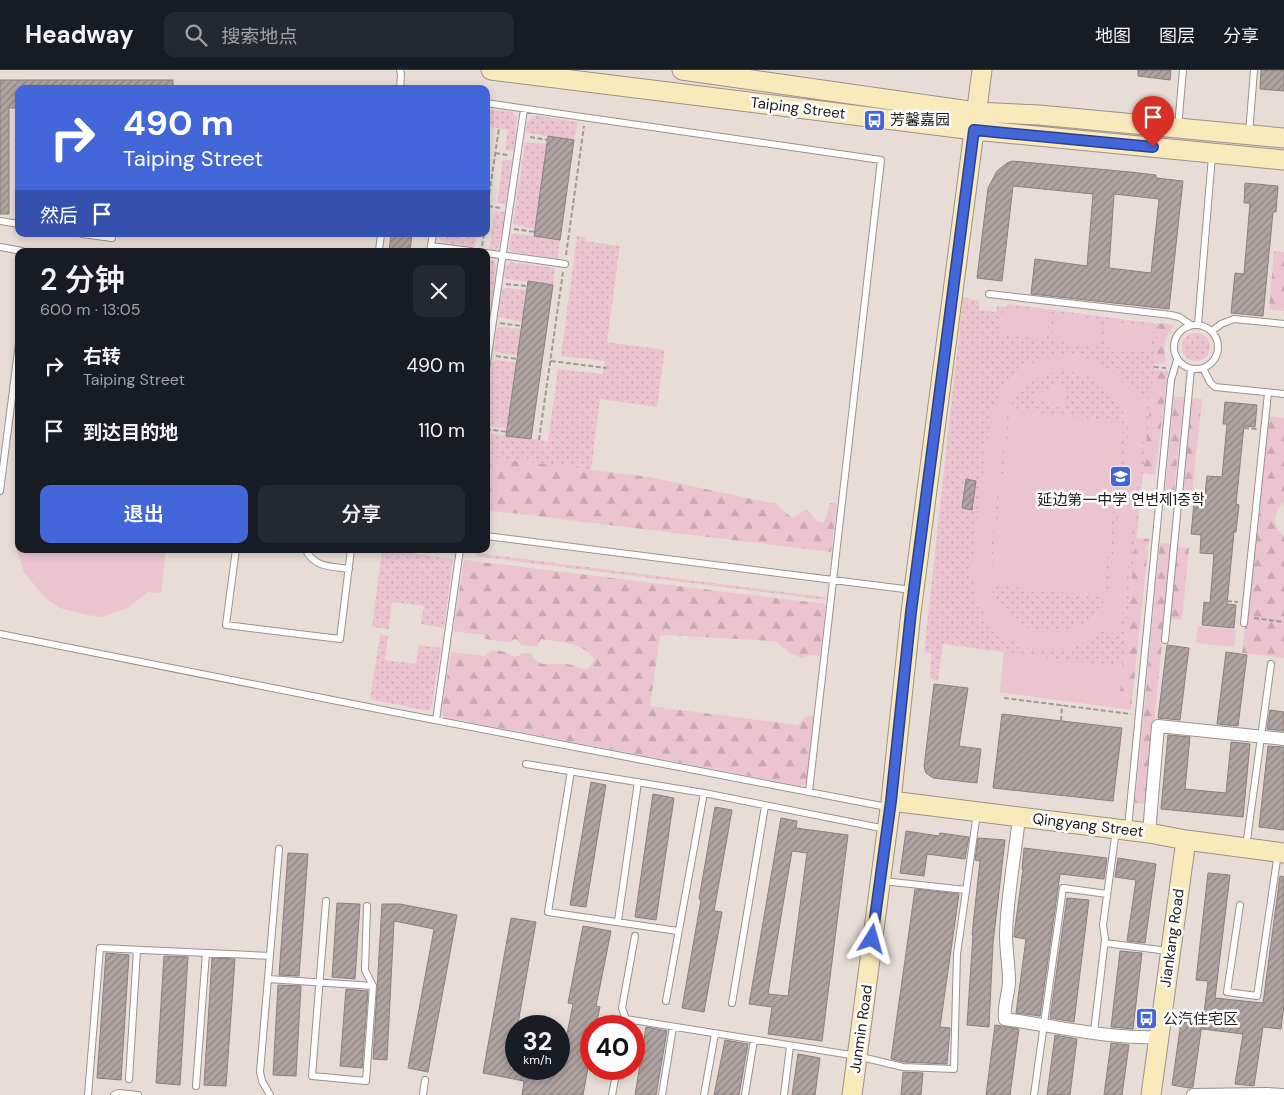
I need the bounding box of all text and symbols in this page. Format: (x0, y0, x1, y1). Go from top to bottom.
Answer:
search box (164, 12, 514, 57)
text: Headway (25, 19, 134, 50)
icon: search (182, 21, 210, 49)
text: 搜索地点 (222, 24, 298, 49)
text: 地图 (1095, 24, 1131, 48)
text: 图层 (1159, 24, 1195, 48)
text: 分享 (1223, 24, 1259, 48)
street label: Taiping Street (749, 92, 847, 124)
pin (1132, 96, 1174, 147)
text: 490 m (123, 100, 234, 146)
icon: arrive (1139, 103, 1167, 131)
icon: right (40, 105, 105, 170)
bus stop icon: 芳馨嘉园 (862, 108, 886, 132)
place label: 芳馨嘉园 (890, 110, 950, 130)
text: Taiping Street (123, 144, 263, 173)
icon: arrive (88, 200, 116, 228)
text: 然后 (40, 203, 78, 228)
text: 2 分钟 (40, 260, 125, 299)
button: close (413, 265, 465, 317)
text: 600 m · 13:05 (40, 299, 141, 320)
text: 右转 (83, 344, 121, 369)
icon: right (40, 352, 68, 380)
text: 490 m (407, 353, 465, 378)
text: Taiping Street (83, 369, 185, 390)
icon: arrive (40, 417, 68, 445)
text: 110 m (418, 418, 465, 443)
text: 到达目的地 (83, 420, 178, 445)
school or university icon: 延边第一中学 연변제1중학 (1109, 465, 1133, 489)
button: 退出 (40, 485, 248, 543)
button: 分享 (258, 485, 465, 543)
place label: 延边第一中学 연변제1중학 (1037, 490, 1205, 510)
street label: Qingyang Street (1031, 808, 1145, 842)
street label: Jiankang Road (1155, 887, 1189, 989)
position arrow (845, 912, 897, 964)
street label: Junmin Road (845, 983, 877, 1075)
bus stop icon: 公汽住宅区 (1135, 1007, 1159, 1031)
place label: 公汽住宅区 (1163, 1009, 1238, 1029)
speed limit sign: 40 (580, 1015, 645, 1080)
text: 32 (523, 1025, 552, 1058)
text: km/h (523, 1052, 552, 1068)

